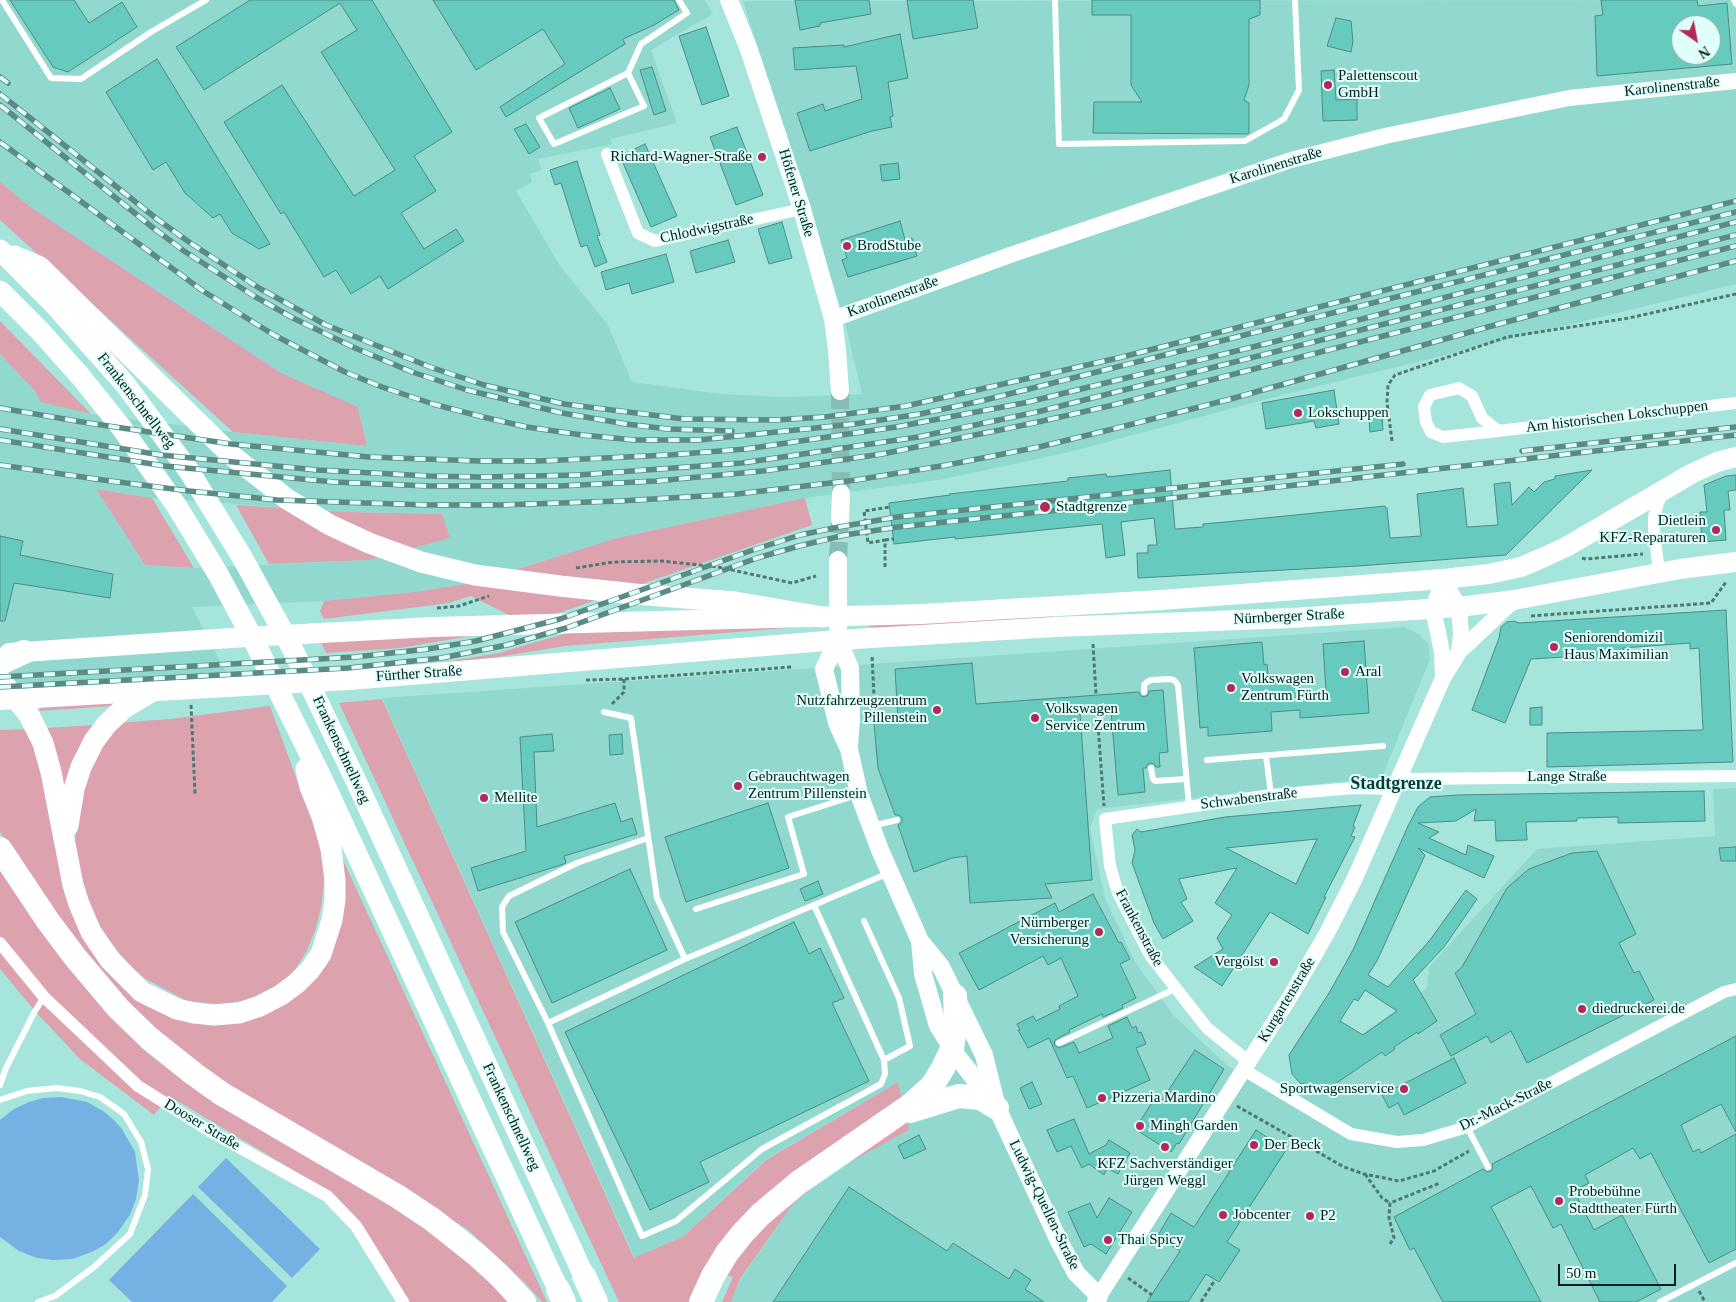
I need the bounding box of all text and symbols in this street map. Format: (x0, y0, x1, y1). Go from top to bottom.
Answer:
north arrow (1671, 15, 1721, 65)
text: N (1696, 43, 1712, 61)
place label: Palettenscout GmbH (1338, 67, 1418, 102)
street label: Karolinenstraße (1623, 73, 1721, 101)
marker: Palettenscout GmbH (1322, 79, 1334, 91)
street label: Karolinenstraße (1228, 143, 1324, 189)
street label: Höfener Straße (774, 147, 818, 239)
place label: Richard-Wagner-Straße (610, 148, 752, 166)
marker: Richard-Wagner-Straße (756, 151, 768, 163)
street label: Chlodwigstraße (659, 210, 755, 248)
place label: BrodStube (857, 237, 921, 255)
marker: BrodStube (841, 240, 853, 252)
street label: Karolinenstraße (845, 272, 941, 322)
street label: Frankenschnellweg (93, 350, 179, 452)
street label: Am historischen Lokschuppen (1525, 397, 1709, 437)
place label: Lokschuppen (1308, 404, 1389, 422)
marker: Lokschuppen (1292, 407, 1304, 419)
place label: Stadtgrenze (1056, 498, 1127, 516)
marker: Stadtgrenze (1038, 500, 1052, 514)
place label: Dietlein KFZ-Reparaturen (1599, 512, 1706, 547)
marker: Dietlein KFZ-Reparaturen (1710, 524, 1722, 536)
street label: Nürnberger Straße (1233, 605, 1345, 629)
place label: Seniorendomizil Haus Maximilian (1564, 629, 1669, 664)
marker: Seniorendomizil Haus Maximilian (1548, 641, 1560, 653)
street label: Fürther Straße (375, 662, 463, 686)
place label: Aral (1355, 663, 1382, 681)
marker: Aral (1339, 666, 1351, 678)
place label: Volkswagen Zentrum Fürth (1241, 670, 1329, 705)
marker: Volkswagen Zentrum Fürth (1225, 682, 1237, 694)
place label: Nutzfahrzeugzentrum Pillenstein (796, 692, 927, 727)
street label: Frankenschnellweg (308, 693, 374, 807)
place label: Volkswagen Service Zentrum (1045, 700, 1145, 735)
marker: Nutzfahrzeugzentrum Pillenstein (931, 704, 943, 716)
marker: Volkswagen Service Zentrum (1029, 712, 1041, 724)
place label: Gebrauchtwagen Zentrum Pillenstein (748, 768, 867, 803)
street label: Lange Straße (1527, 768, 1607, 786)
district label: Stadtgrenze (1350, 773, 1442, 795)
marker: Gebrauchtwagen Zentrum Pillenstein (732, 780, 744, 792)
street label: Schwabenstraße (1200, 784, 1298, 814)
place label: Mellite (494, 789, 537, 807)
marker: Mellite (478, 792, 490, 804)
street label: Frankenstraße (1111, 886, 1167, 970)
place label: Nürnberger Versicherung (1010, 914, 1089, 949)
marker: Nürnberger Versicherung (1093, 926, 1105, 938)
place label: Vergölst (1214, 953, 1264, 971)
street label: Kurgartenstraße (1254, 954, 1320, 1046)
marker: Vergölst (1268, 956, 1280, 968)
place label: diedruckerei.de (1592, 1000, 1685, 1018)
marker: diedruckerei.de (1576, 1003, 1588, 1015)
street label: Frankenschnellweg (478, 1060, 544, 1174)
street label: Dr.-Mack-Straße (1457, 1075, 1555, 1135)
place label: Sportwagenservice (1280, 1080, 1394, 1098)
marker: Sportwagenservice (1398, 1083, 1410, 1095)
place label: Pizzeria Mardino (1112, 1089, 1216, 1107)
marker: Pizzeria Mardino (1096, 1092, 1108, 1104)
street label: Dooser Straße (161, 1095, 243, 1155)
place label: Mingh Garden (1150, 1117, 1238, 1135)
marker: Mingh Garden (1134, 1120, 1146, 1132)
place label: Der Beck (1264, 1136, 1321, 1154)
street label: Ludwig-Quellen-Straße (1005, 1137, 1083, 1273)
marker: Der Beck (1248, 1139, 1260, 1151)
marker: KFZ Sachverständiger Jürgen Weggl (1159, 1141, 1171, 1153)
place label: KFZ Sachverständiger Jürgen Weggl (1097, 1155, 1233, 1190)
place label: Probebühne Stadttheater Fürth (1569, 1183, 1677, 1218)
marker: Probebühne Stadttheater Fürth (1553, 1195, 1565, 1207)
place label: Jobcenter (1233, 1206, 1290, 1224)
place label: P2 (1320, 1207, 1336, 1225)
marker: Jobcenter (1217, 1209, 1229, 1221)
marker: P2 (1304, 1210, 1316, 1222)
place label: Thai Spicy (1118, 1231, 1183, 1249)
marker: Thai Spicy (1102, 1234, 1114, 1246)
scale bar (1561, 1254, 1678, 1286)
text: 50 m (1566, 1265, 1596, 1281)

